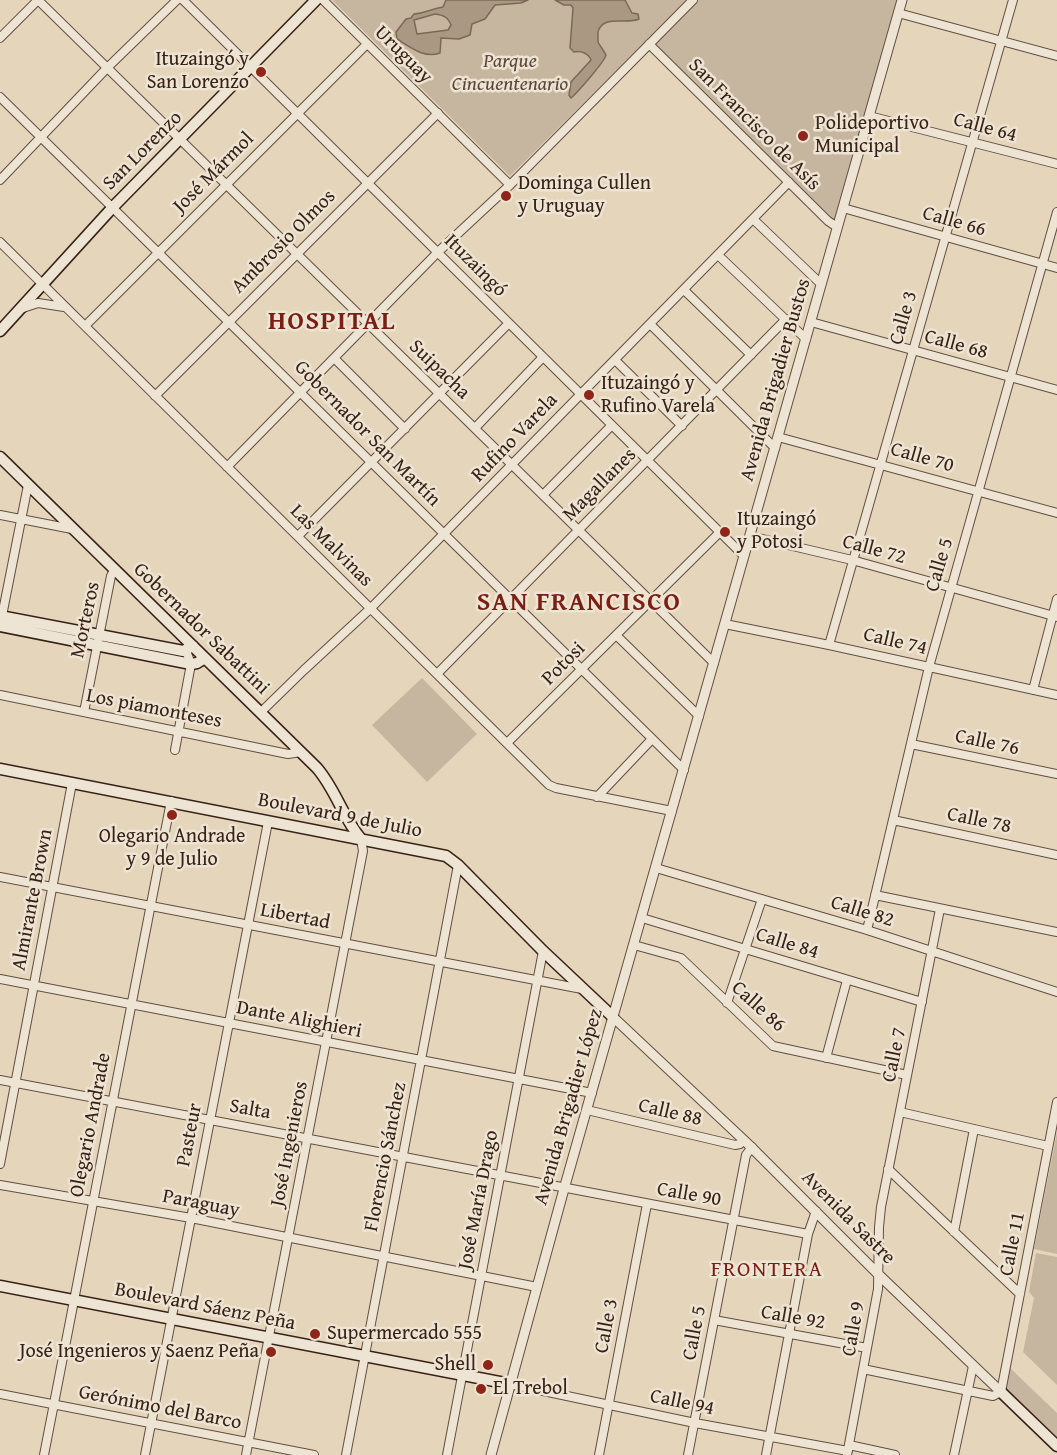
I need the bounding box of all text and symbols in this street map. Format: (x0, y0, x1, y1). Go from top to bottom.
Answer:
street label: Uruguay (369, 21, 437, 89)
place label: Ituzaingó y San Lorenzo (147, 48, 249, 95)
park label: Parque Cincuentenario (452, 50, 568, 97)
street label: San Francisco de Asís (683, 54, 825, 196)
marker: Ituzaingó y San Lorenzo (254, 65, 268, 79)
street label: San Lorenzo (98, 106, 188, 196)
street label: Calle 64 (951, 108, 1019, 148)
place label: Polideportivo Municipal (815, 112, 929, 159)
street label: José Mármol (169, 128, 259, 218)
marker: Polideportivo Municipal (796, 129, 810, 143)
place label: Dominga Cullen y Uruguay (518, 172, 651, 219)
street label: Ambrosio Olmos (227, 185, 341, 299)
marker: Dominga Cullen y Uruguay (499, 189, 513, 203)
street label: Calle 66 (920, 202, 988, 242)
street label: Ituzaingó (438, 229, 512, 303)
street label: Avenida Brigadier Bustos (736, 276, 816, 484)
street label: Calle 3 (885, 288, 923, 348)
district label: HOSPITAL (268, 306, 396, 338)
street label: Calle 68 (922, 325, 990, 365)
street label: Suipacha (403, 335, 475, 405)
street label: Gobernador San Martín (289, 356, 445, 512)
place label: Ituzaingó y Rufino Varela (601, 372, 715, 419)
marker: Ituzaingó y Rufino Varela (582, 388, 596, 402)
street label: Rufino Varela (467, 389, 563, 487)
street label: Calle 70 (888, 438, 956, 478)
street label: Magallanes (558, 443, 642, 527)
street label: Las Malvinas (285, 500, 377, 592)
place label: Ituzaingó y Potosi (737, 508, 816, 555)
marker: Ituzaingó y Potosi (718, 525, 732, 539)
street label: Calle 72 (840, 530, 908, 570)
street label: Calle 5 (921, 535, 959, 595)
street label: Gobernador Sabattini (128, 558, 274, 700)
street label: Morteros (66, 580, 106, 660)
district label: SAN FRANCISCO (477, 587, 681, 619)
street label: Calle 74 (861, 623, 929, 661)
street label: Potosi (537, 637, 591, 691)
street label: Los piamonteses (84, 684, 224, 734)
street label: Calle 76 (953, 725, 1021, 761)
street label: Boulevard 9 de Julio (256, 788, 424, 844)
street label: Calle 78 (945, 803, 1013, 839)
marker: Olegario Andrade y 9 de Julio (165, 808, 179, 822)
place label: Olegario Andrade y 9 de Julio (99, 825, 245, 872)
street label: Almirante Brown (7, 827, 59, 973)
street label: Calle 82 (828, 891, 896, 933)
street label: Libertad (258, 898, 332, 936)
street label: Calle 84 (753, 923, 821, 965)
street label: Calle 86 (726, 976, 790, 1038)
street label: Dante Alighieri (234, 996, 364, 1044)
street label: Avenida Brigadier López (529, 1006, 609, 1208)
street label: Calle 7 (878, 1026, 912, 1084)
street label: Olegario Andrade (65, 1051, 117, 1199)
street label: José Ingenieros (266, 1079, 314, 1209)
street label: Florencio Sánchez (360, 1080, 412, 1234)
street label: Calle 88 (636, 1094, 704, 1132)
street label: Salta (228, 1095, 272, 1125)
street label: Pasteur (172, 1101, 208, 1169)
street label: José María Drago (454, 1128, 504, 1272)
street label: Avenida Sastre (796, 1166, 900, 1270)
street label: Calle 90 (655, 1178, 723, 1212)
street label: Paraguay (160, 1185, 242, 1223)
street label: Calle 11 (995, 1210, 1031, 1278)
district label: FRONTERA (711, 1257, 823, 1283)
street label: Boulevard Sáenz Peña (113, 1278, 297, 1336)
street label: Calle 3 (590, 1297, 624, 1355)
street label: Calle 9 (837, 1300, 871, 1358)
street label: Calle 92 (759, 1301, 827, 1335)
street label: Calle 5 (678, 1304, 712, 1362)
place label: Supermercado 555 (327, 1322, 482, 1346)
marker: Supermercado 555 (308, 1327, 322, 1341)
place label: José Ingenieros y Saenz Peña (19, 1340, 259, 1364)
marker: José Ingenieros y Saenz Peña (264, 1345, 278, 1359)
place label: Shell (434, 1353, 476, 1377)
marker: Shell (481, 1358, 495, 1372)
place label: El Trebol (493, 1377, 568, 1401)
street label: Gerónimo del Barco (77, 1380, 243, 1436)
marker: El Trebol (474, 1382, 488, 1396)
street label: Calle 94 (648, 1385, 716, 1421)

